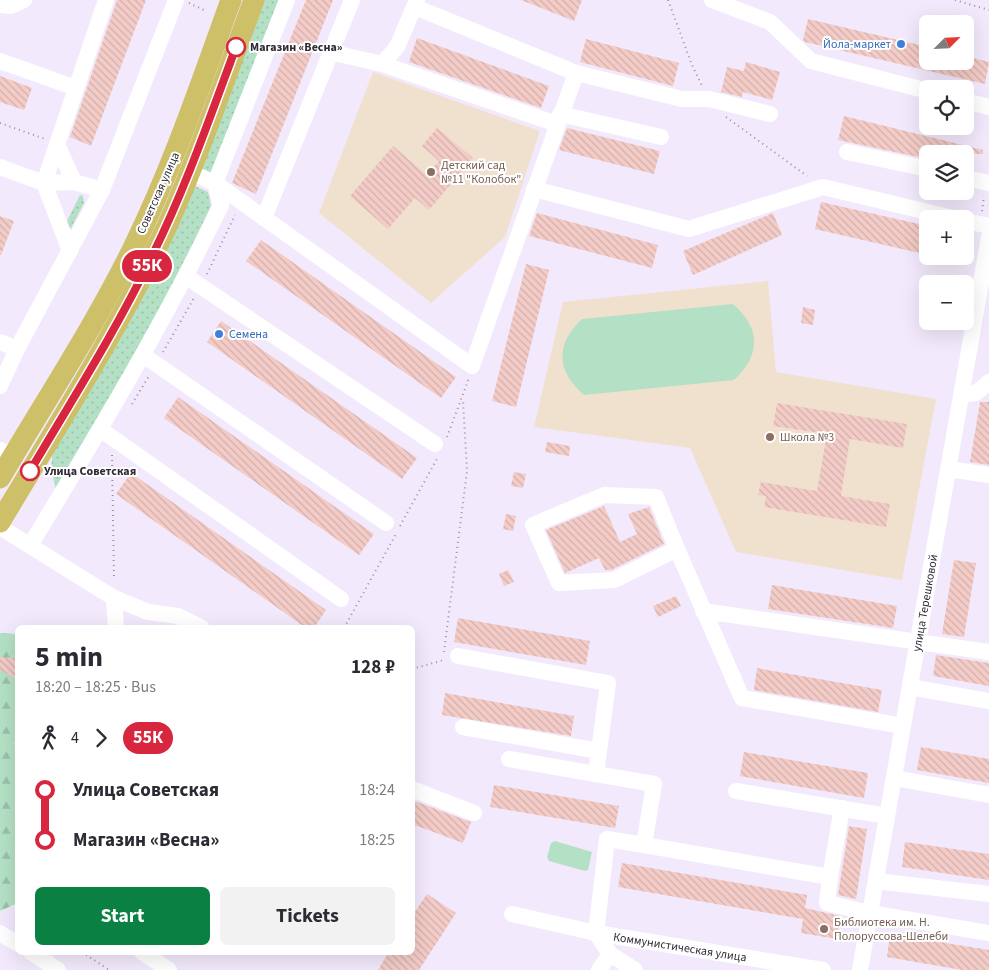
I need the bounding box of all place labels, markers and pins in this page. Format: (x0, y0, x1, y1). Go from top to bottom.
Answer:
place label: Йола-маркет (823, 36, 891, 53)
marker: Магазин «Весна» (226, 37, 246, 57)
marker: Йола-маркет (895, 38, 907, 50)
place label: Магазин «Весна» (250, 39, 343, 56)
place label: Детский сад №11 "Колобок" (441, 157, 521, 188)
marker: Детский сад №11 "Колобок" (425, 166, 437, 178)
place label: Семена (229, 326, 268, 343)
marker: Семена (213, 328, 225, 340)
place label: Школа №3 (780, 429, 834, 446)
marker: Школа №3 (764, 431, 776, 443)
marker: Улица Советская (20, 461, 40, 481)
place label: Улица Советская (44, 463, 136, 480)
place label: Библиотека им. Н. Полоруссова-Шелеби (834, 914, 948, 945)
marker: Библиотека им. Н. Полоруссова-Шелеби (818, 923, 830, 935)

